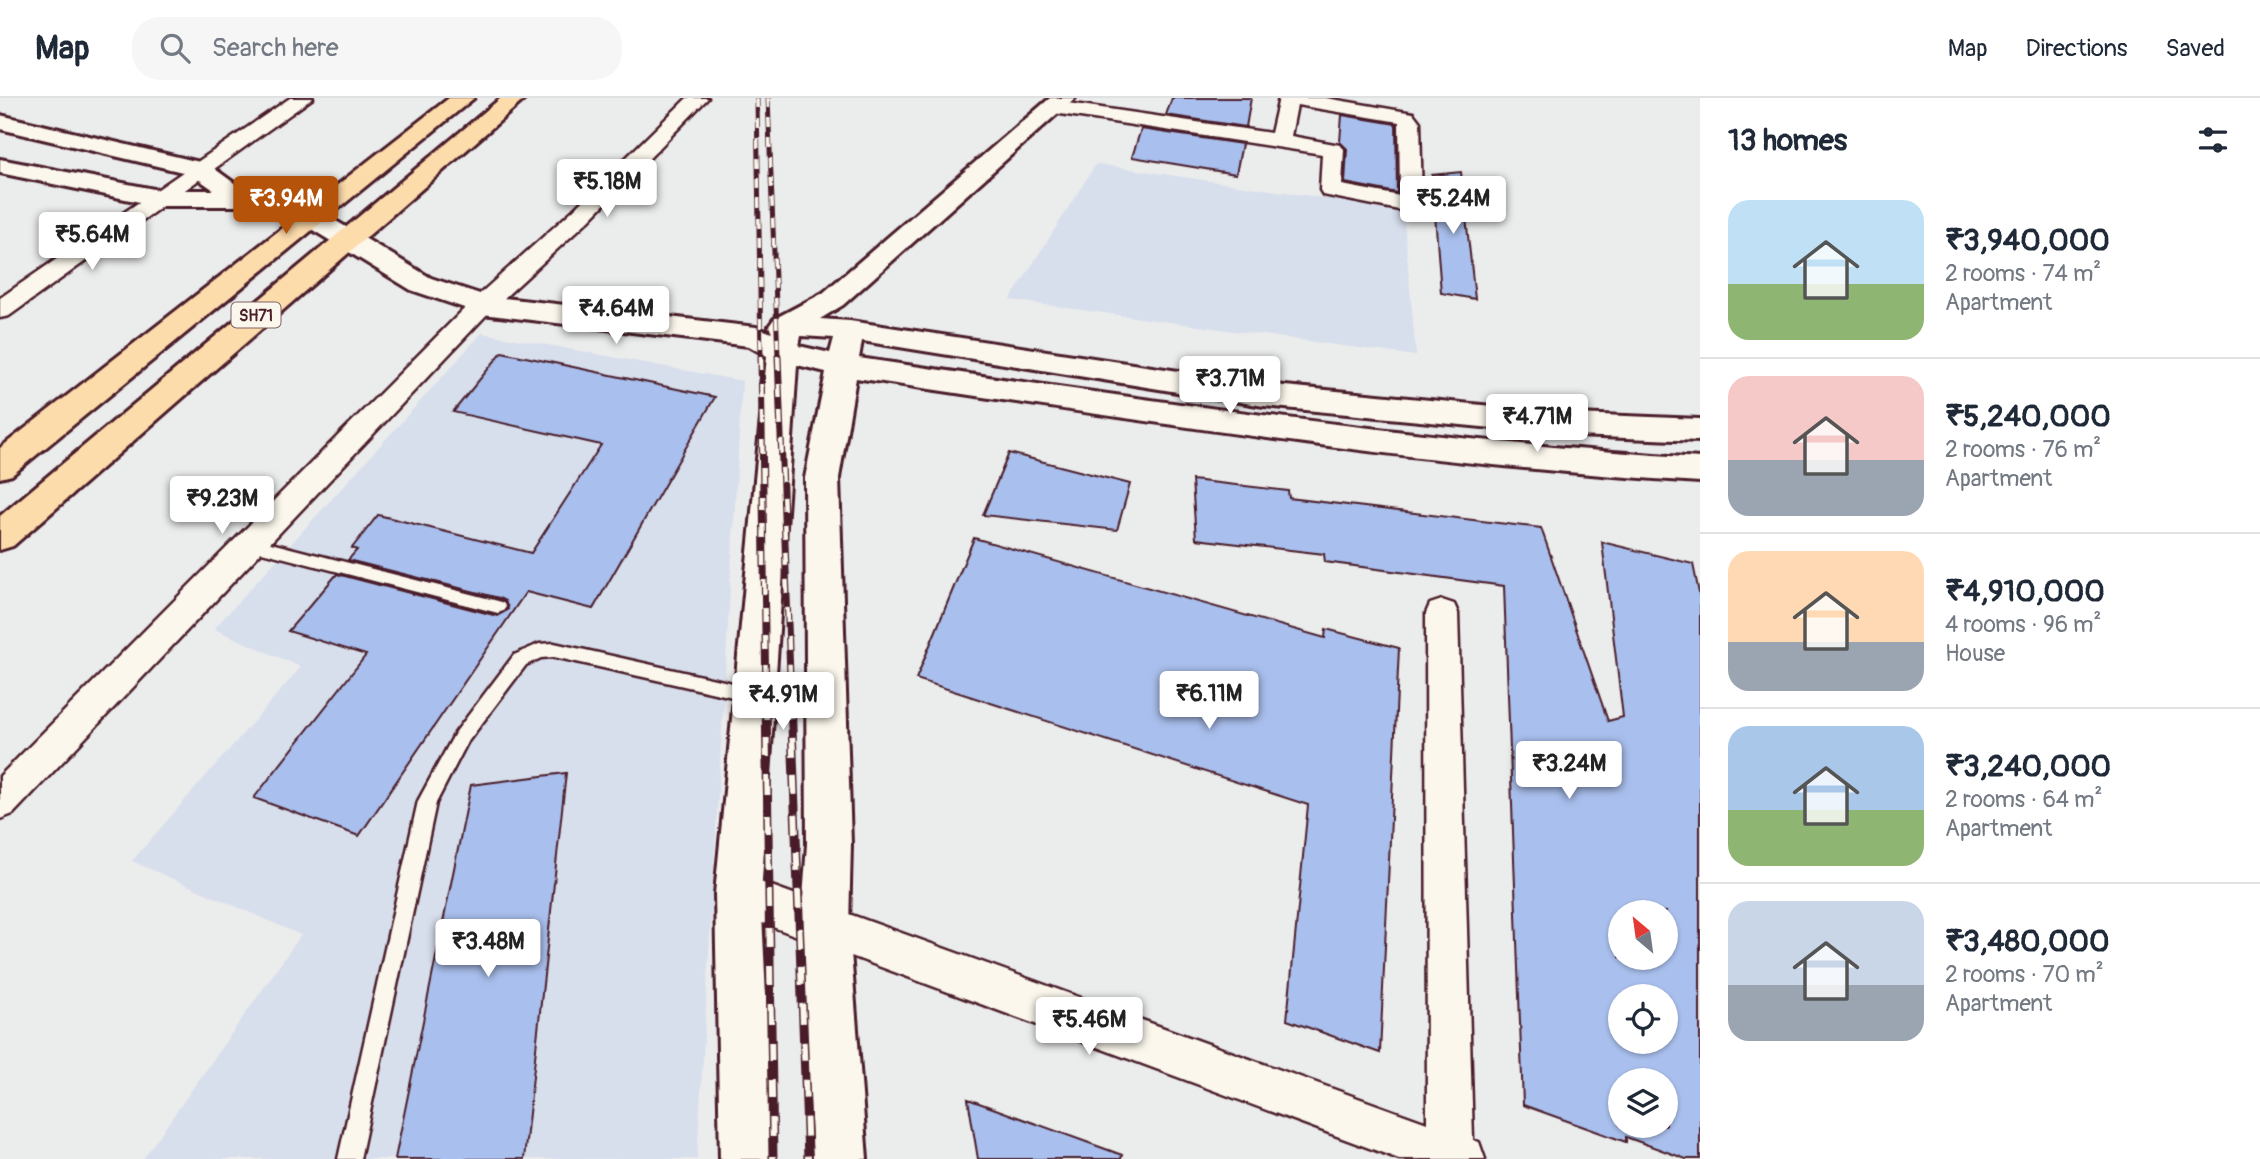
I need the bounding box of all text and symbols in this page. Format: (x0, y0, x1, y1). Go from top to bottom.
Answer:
search box (132, 17, 622, 80)
text: Map (35, 28, 90, 69)
icon: search (156, 29, 194, 67)
text: Search here (212, 32, 339, 64)
text: Map (1948, 34, 1988, 63)
text: Directions (2026, 34, 2127, 63)
text: Saved (2165, 34, 2225, 63)
icon: filters (2194, 121, 2232, 159)
text: 13 homes (1728, 122, 1847, 159)
pin: ₹5.18M (550, 159, 664, 219)
text: ₹5.18M (573, 167, 641, 196)
pin: ₹3.94M (229, 176, 343, 236)
pin: ₹5.24M (1396, 176, 1510, 236)
text: ₹3.94M (249, 184, 323, 213)
text: ₹5.24M (1416, 184, 1490, 213)
pin: ₹5.64M (35, 212, 149, 272)
text: ₹5.64M (55, 220, 129, 249)
text: ₹3,940,000 (1945, 222, 2110, 259)
icon: home (1784, 228, 1868, 312)
text: 2 rooms · 74 m² (1945, 259, 2101, 288)
pin: ₹4.64M (559, 286, 673, 346)
text: Apartment (1945, 288, 2052, 317)
text: ₹4.64M (578, 294, 654, 323)
road number: SH71 (232, 302, 280, 328)
pin: ₹3.71M (1173, 356, 1287, 416)
text: ₹3.71M (1195, 364, 1265, 393)
pin: ₹4.71M (1480, 394, 1594, 454)
text: ₹5,240,000 (1945, 398, 2111, 435)
text: ₹4.71M (1502, 402, 1572, 431)
icon: home (1784, 404, 1868, 488)
text: 2 rooms · 76 m² (1945, 435, 2101, 464)
text: Apartment (1945, 464, 2052, 493)
pin: ₹9.23M (165, 476, 279, 536)
text: ₹9.23M (186, 484, 258, 513)
text: ₹4,910,000 (1945, 573, 2105, 610)
icon: home (1784, 579, 1868, 663)
text: 4 rooms · 96 m² (1945, 610, 2101, 639)
text: House (1945, 639, 2005, 668)
pin: ₹4.91M (726, 672, 840, 732)
pin: ₹6.11M (1152, 672, 1266, 731)
text: ₹6.11M (1176, 679, 1242, 708)
text: ₹4.91M (748, 680, 818, 709)
pin: ₹3.24M (1512, 742, 1626, 801)
text: ₹3,240,000 (1945, 748, 2111, 785)
text: ₹3.24M (1532, 749, 1606, 778)
icon: home (1784, 754, 1868, 838)
text: 2 rooms · 64 m² (1945, 785, 2102, 814)
text: Apartment (1945, 814, 2052, 843)
north arrow (1608, 900, 1678, 970)
map controls (1608, 900, 1678, 1138)
pin: ₹3.48M (431, 920, 545, 979)
text: ₹3,480,000 (1945, 923, 2109, 960)
text: ₹3.48M (451, 927, 525, 956)
icon: home (1784, 929, 1868, 1013)
text: 2 rooms · 70 m² (1945, 960, 2104, 989)
button: locate (1608, 984, 1678, 1054)
text: Apartment (1945, 989, 2052, 1018)
pin: ₹5.46M (1032, 998, 1146, 1057)
text: ₹5.46M (1052, 1005, 1126, 1034)
button: layers (1608, 1068, 1678, 1138)

